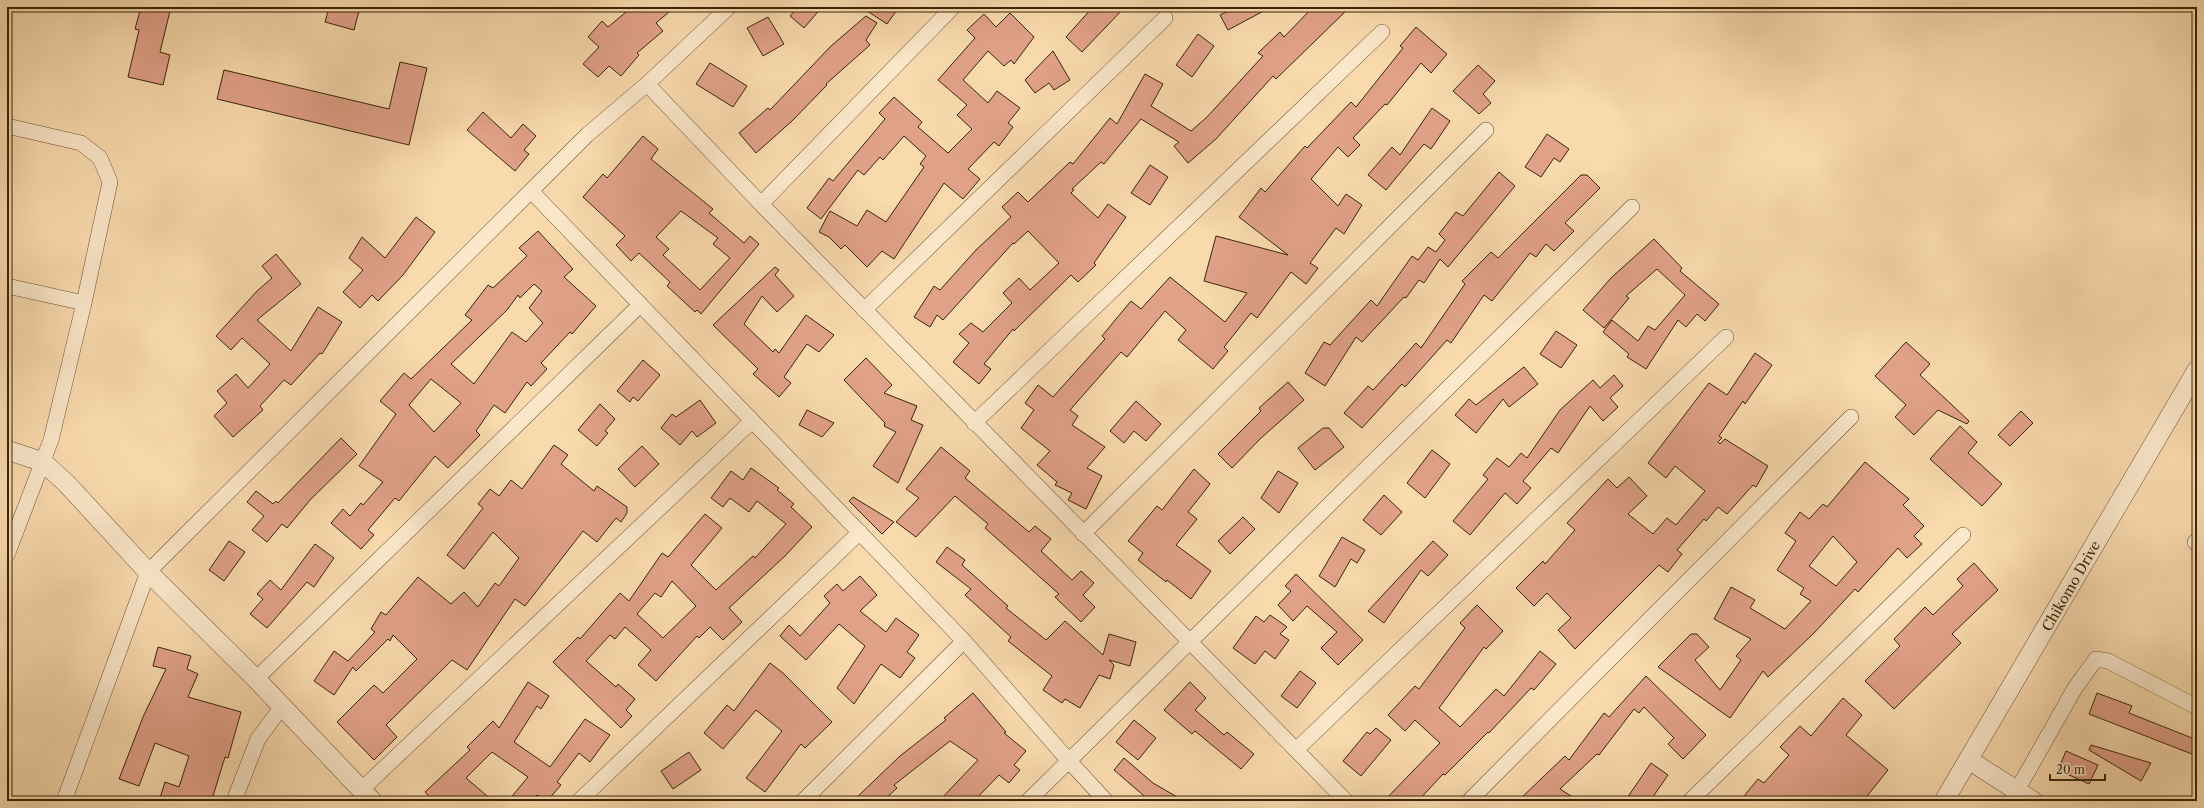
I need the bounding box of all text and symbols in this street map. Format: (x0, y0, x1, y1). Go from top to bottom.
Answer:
street label: Chikomo Drive (2038, 537, 2104, 635)
scale bar (2050, 756, 2105, 782)
text: 20 m (2056, 762, 2085, 777)

